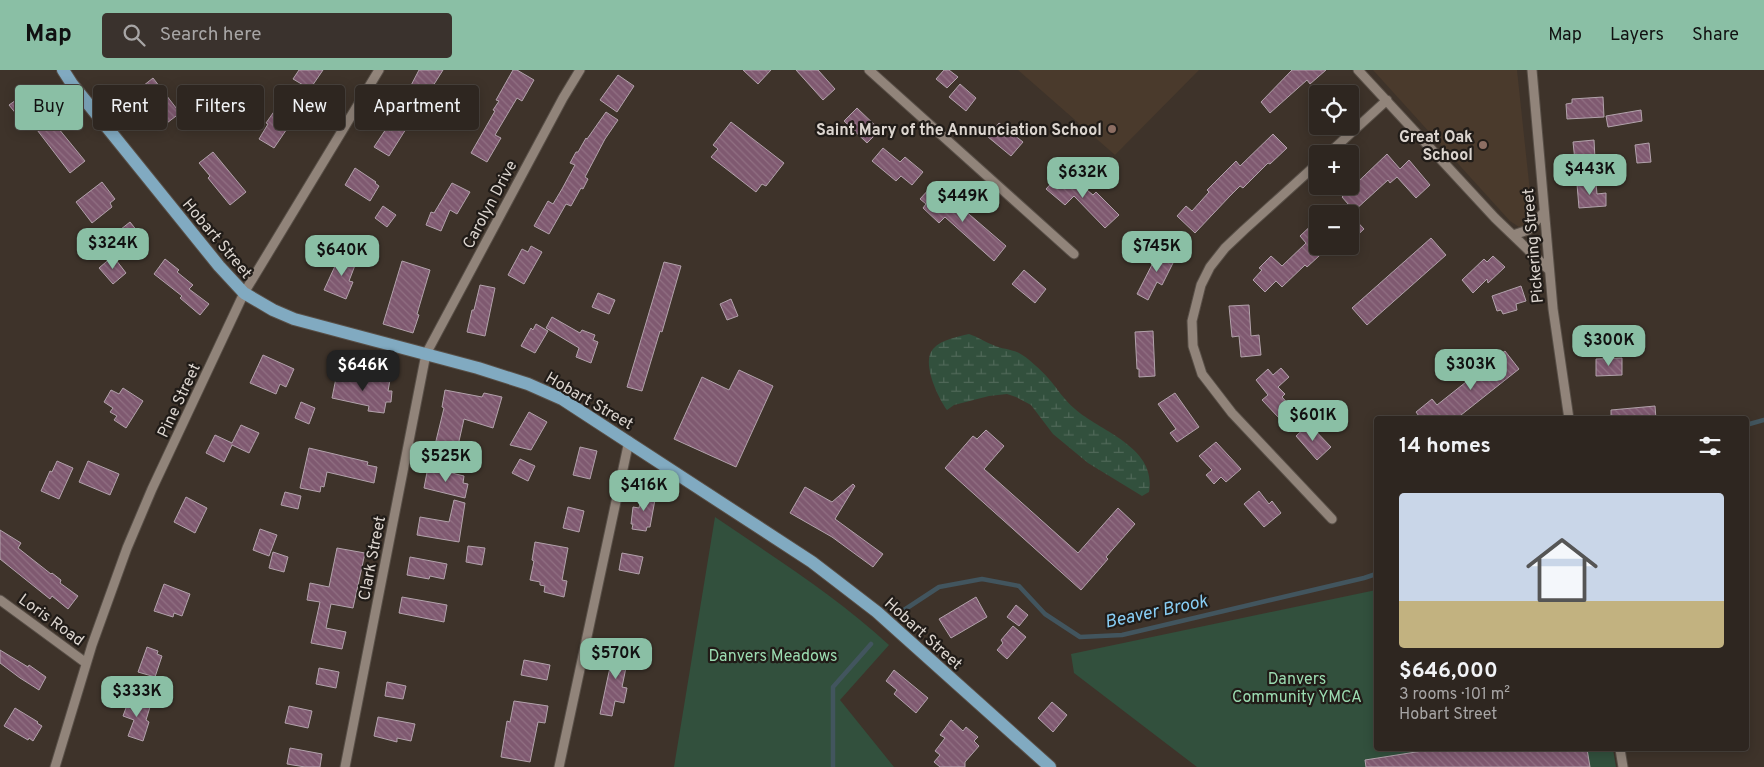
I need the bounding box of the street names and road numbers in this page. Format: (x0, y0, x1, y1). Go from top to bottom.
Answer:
street label: Carolyn Drive (459, 157, 522, 253)
street label: Pickering Street (1519, 188, 1549, 304)
street label: Hobart Street (177, 195, 256, 283)
street label: Pine Street (154, 360, 206, 441)
street label: Hobart Street (541, 368, 637, 435)
street label: Clark Street (355, 514, 391, 602)
street label: Loris Road (14, 590, 88, 651)
street label: Hobart Street (879, 594, 966, 675)

